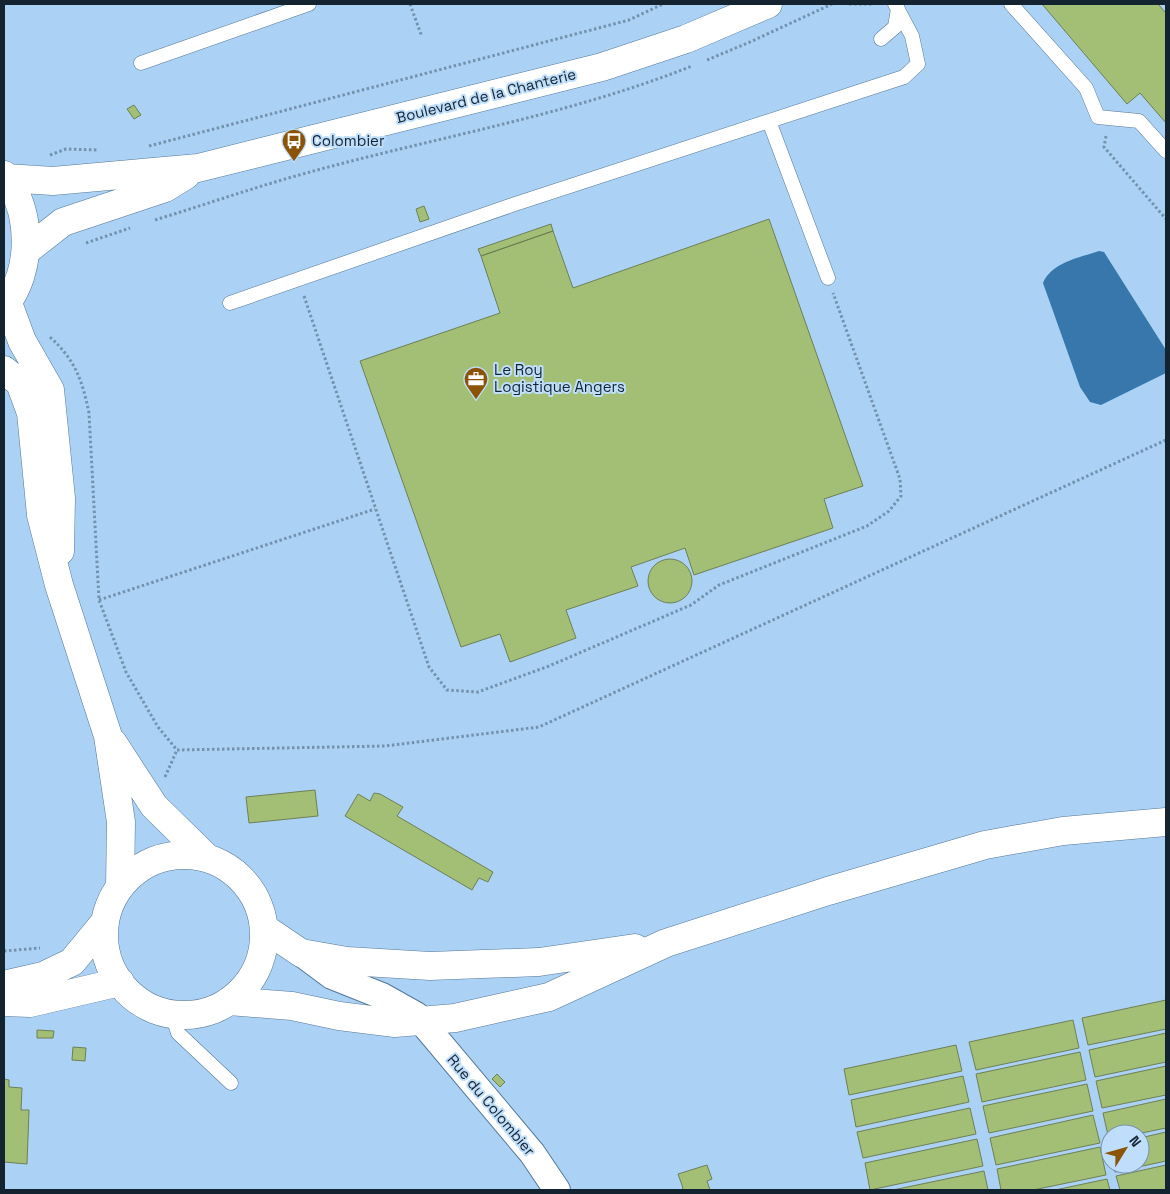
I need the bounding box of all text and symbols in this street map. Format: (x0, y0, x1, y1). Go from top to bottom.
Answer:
street label: Boulevard de la Chanterie (394, 64, 578, 127)
bus stop icon: Colombier (281, 128, 307, 162)
place label: Colombier (312, 131, 385, 150)
place label: Le Roy Logistique Angers (494, 360, 625, 396)
office icon: Le Roy Logistique Angers (463, 366, 489, 400)
street label: Rue du Colombier (443, 1050, 540, 1160)
north arrow (1100, 1124, 1150, 1174)
text: N (1125, 1132, 1145, 1150)

